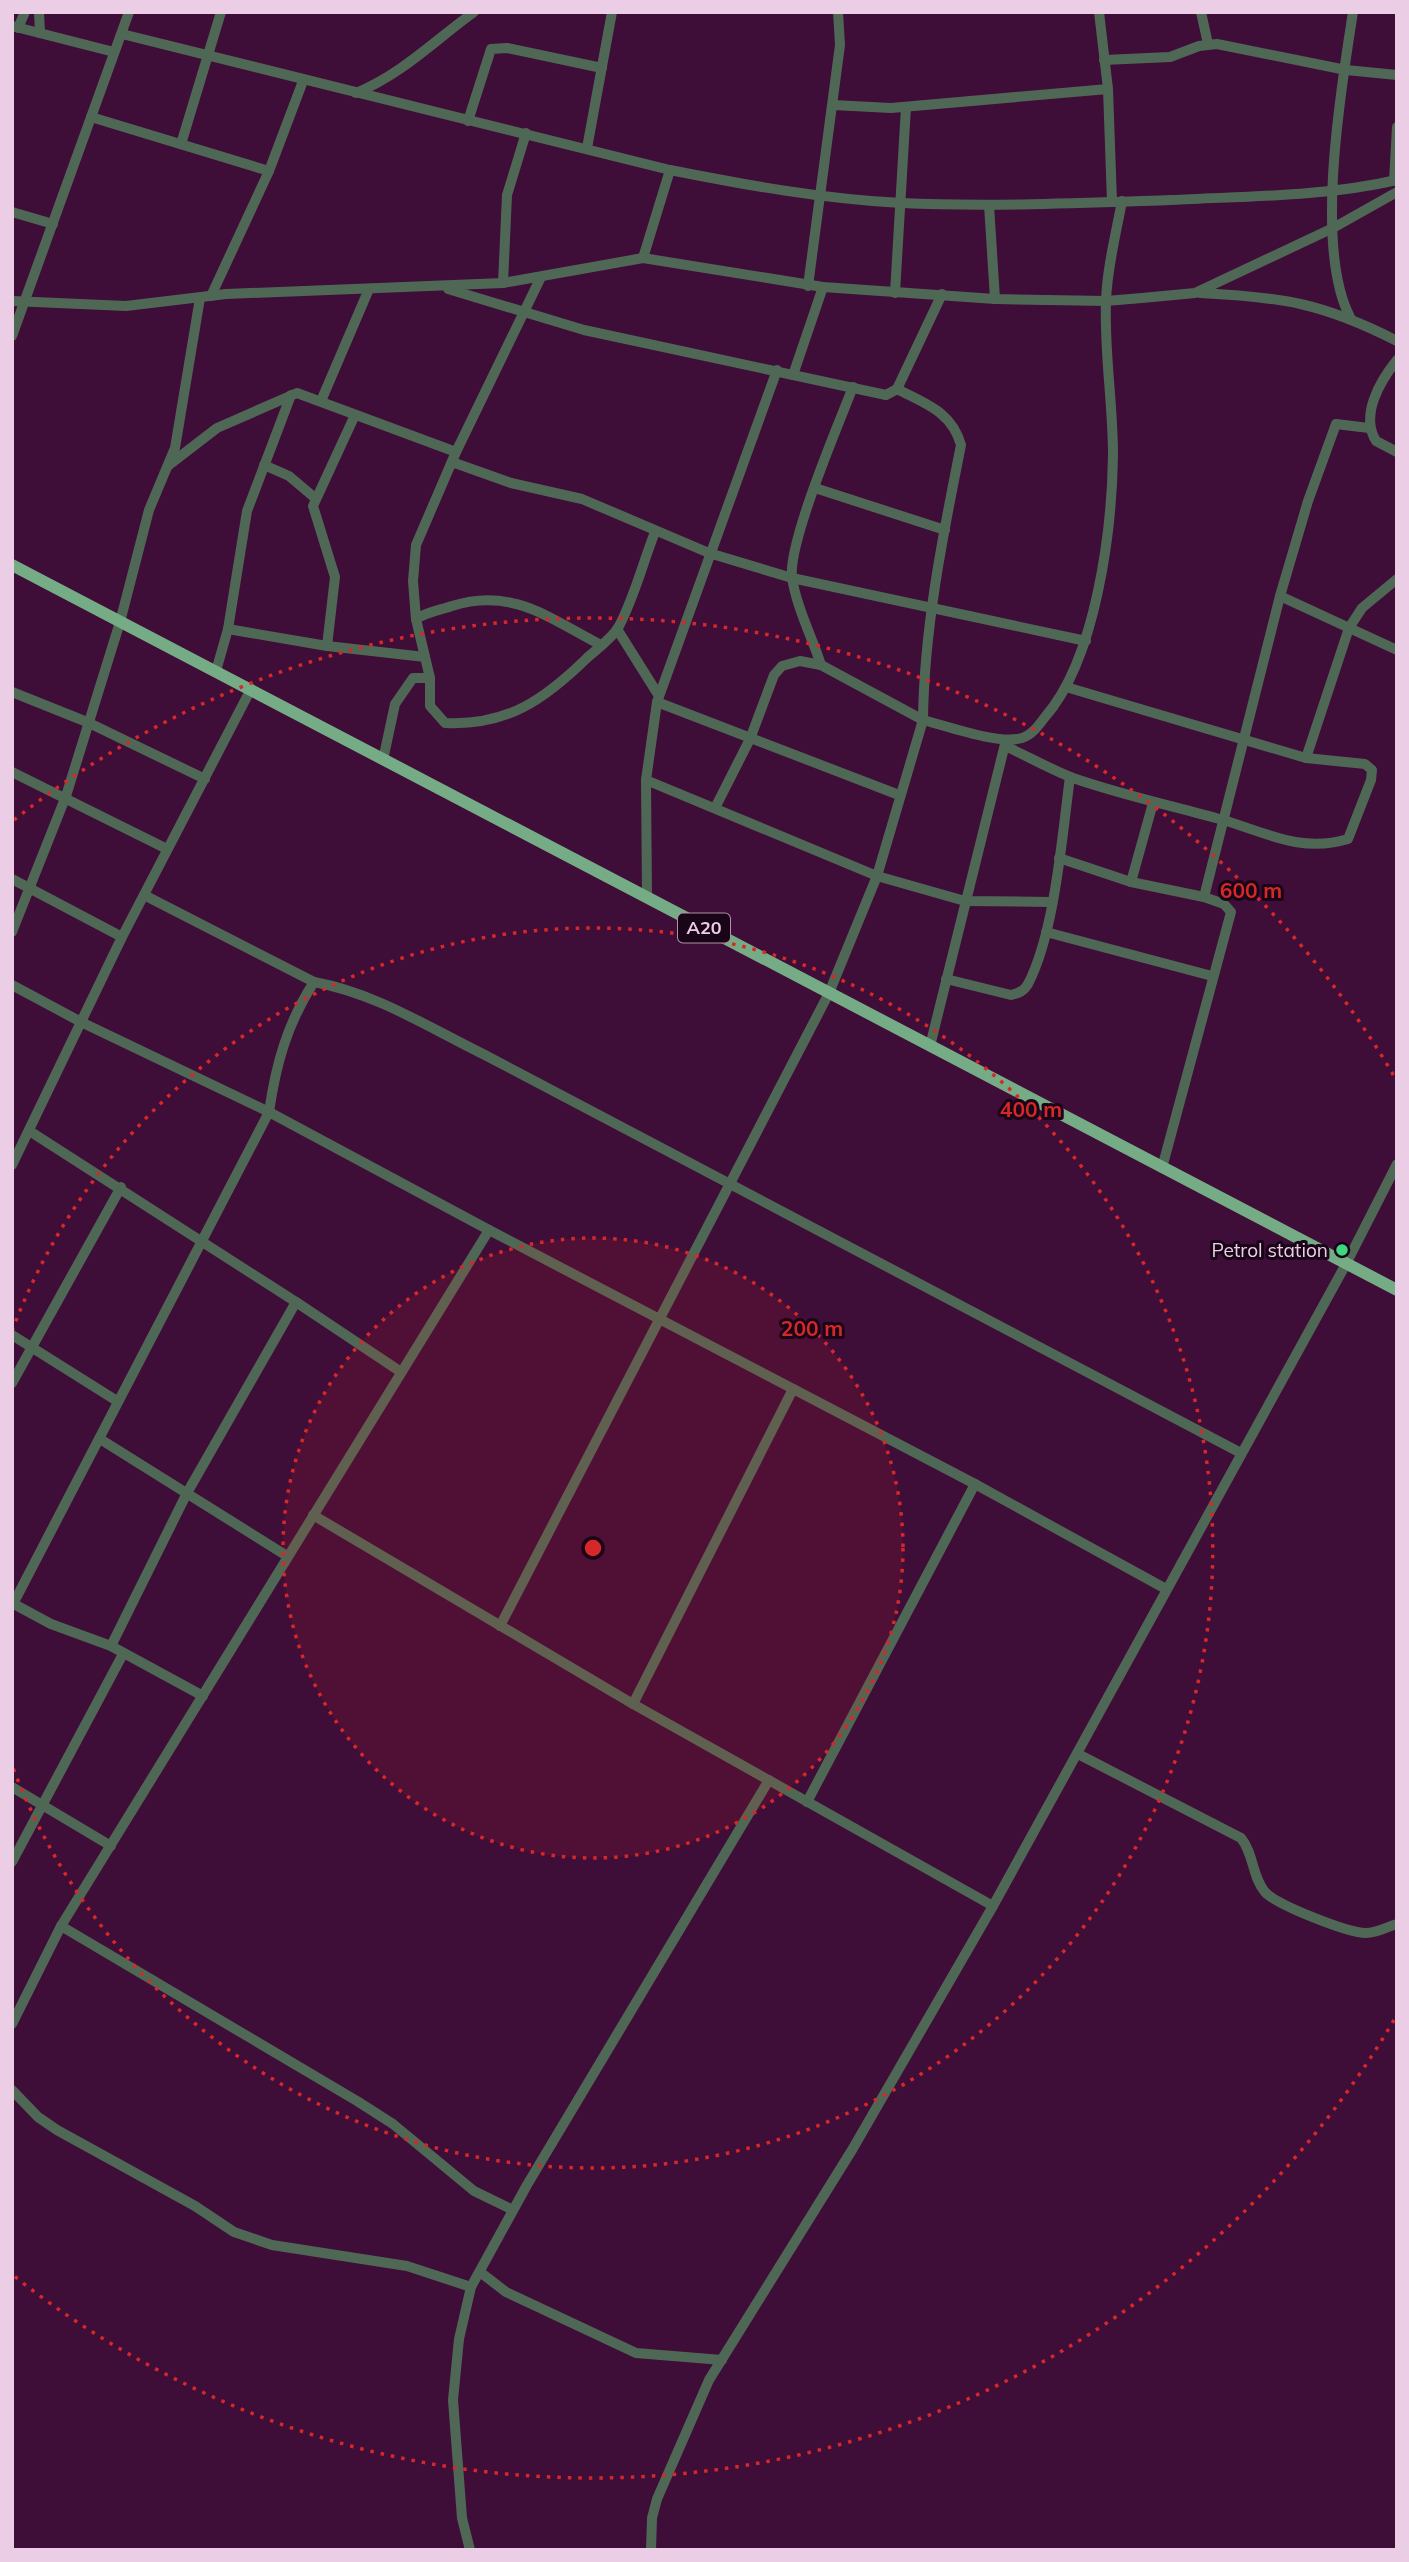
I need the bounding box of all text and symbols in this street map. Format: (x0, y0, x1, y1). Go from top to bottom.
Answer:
text: 600 m (1220, 877, 1282, 903)
road number: A20 (678, 914, 730, 943)
text: 400 m (1000, 1096, 1062, 1122)
place label: Petrol station (1211, 1238, 1328, 1262)
marker: Petrol station (1334, 1242, 1350, 1258)
text: 200 m (781, 1315, 843, 1341)
centre of rings (581, 1536, 605, 1560)

